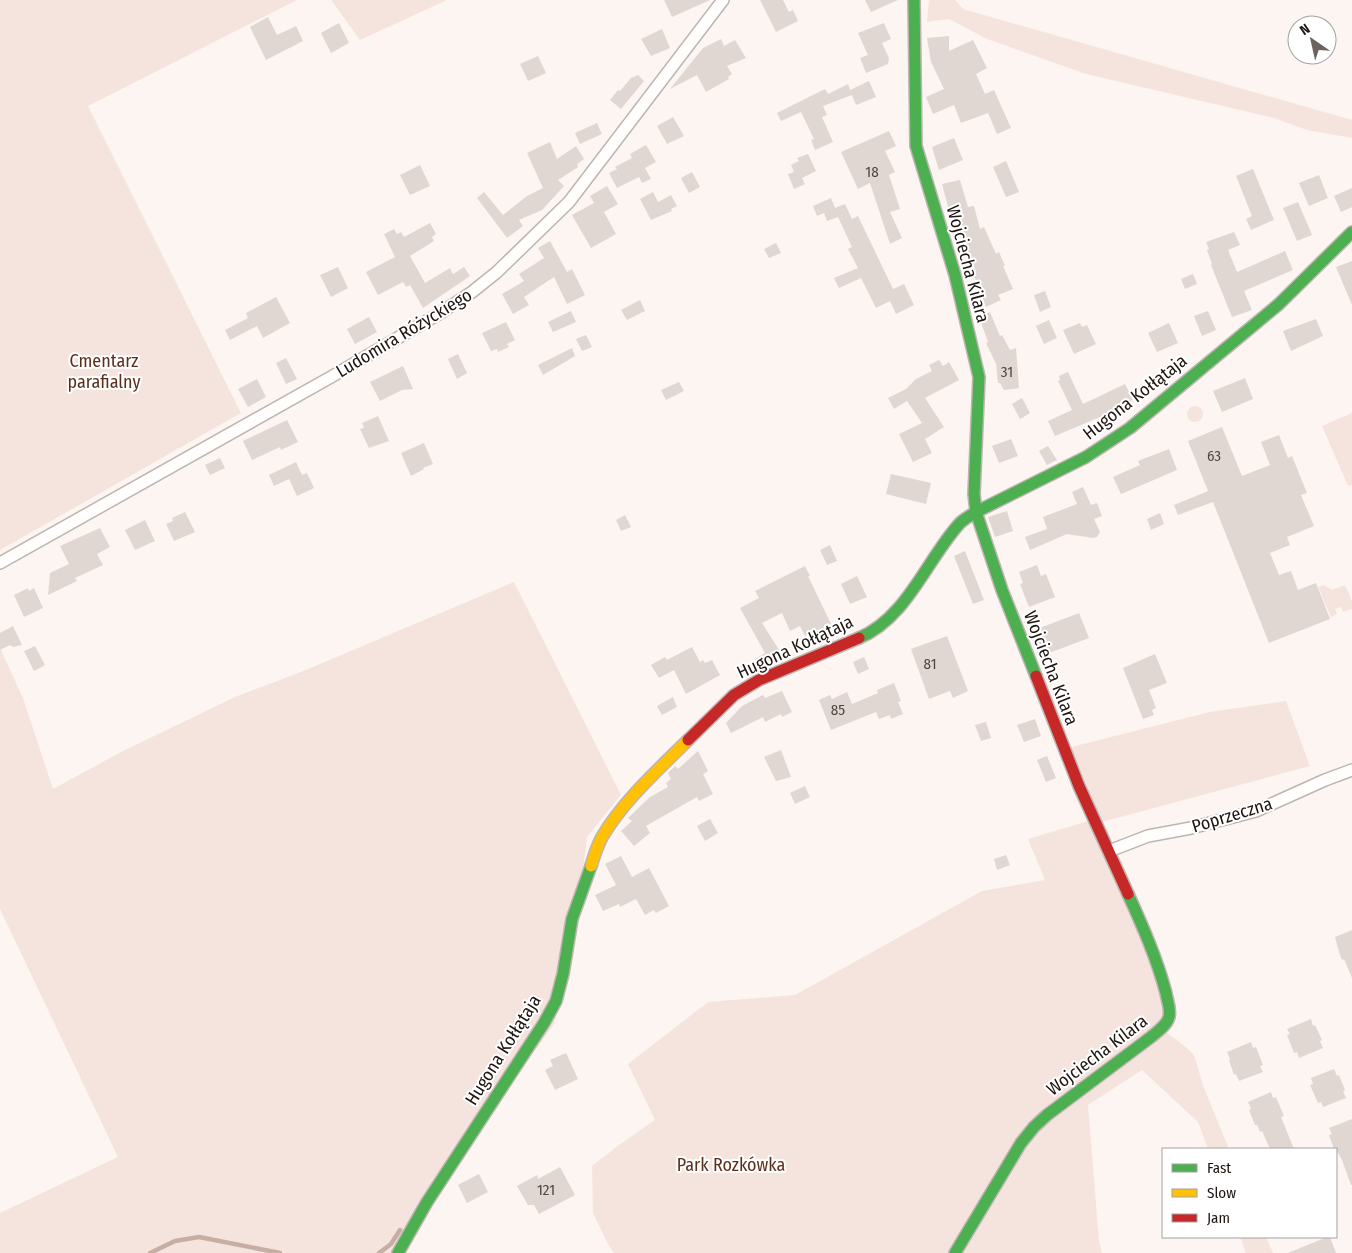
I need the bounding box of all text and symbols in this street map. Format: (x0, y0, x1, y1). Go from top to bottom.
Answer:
north arrow (1287, 15, 1337, 65)
text: N (1297, 20, 1313, 39)
house number: 18 (865, 163, 879, 181)
street label: Wojciecha Kilara (942, 203, 994, 325)
street label: Ludomira Różyckiego (332, 284, 476, 382)
street label: Hugona Kołłątaja (1079, 349, 1192, 444)
park label: Cmentarz parafialny (68, 350, 140, 393)
house number: 31 (1001, 363, 1013, 381)
house number: 63 (1207, 447, 1221, 465)
street label: Wojciecha Kilara (1019, 608, 1083, 728)
street label: Hugona Kołłątaja (733, 610, 857, 684)
house number: 81 (924, 655, 936, 673)
house number: 85 (831, 701, 845, 719)
street label: Poprzeczna (1189, 792, 1275, 838)
street label: Hugona Kołłątaja (460, 991, 546, 1109)
street label: Wojciecha Kilara (1042, 1010, 1152, 1100)
legend (1162, 1148, 1337, 1238)
park label: Park Rozkówka (677, 1154, 785, 1176)
text: Fast (1207, 1159, 1231, 1177)
house number: 121 (537, 1181, 555, 1199)
text: Slow (1207, 1184, 1236, 1202)
text: Jam (1207, 1209, 1230, 1227)

